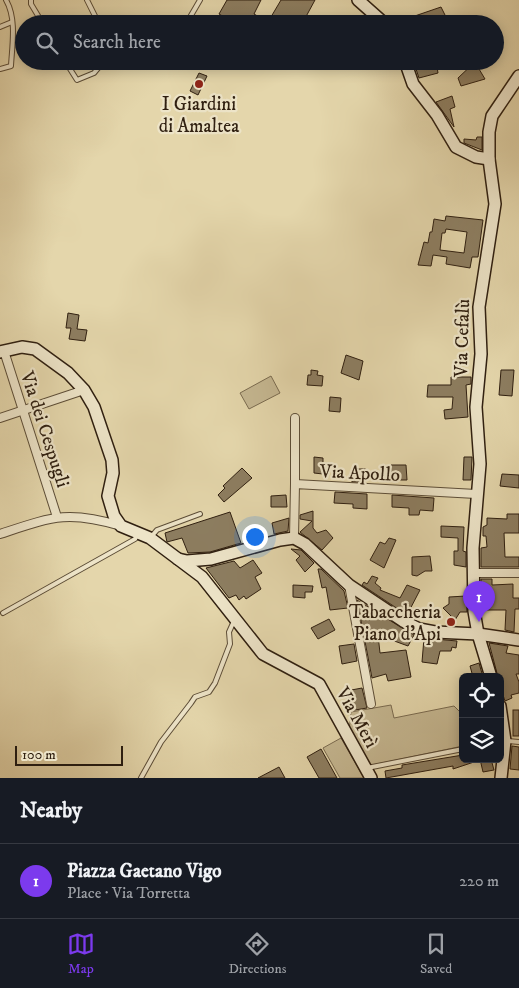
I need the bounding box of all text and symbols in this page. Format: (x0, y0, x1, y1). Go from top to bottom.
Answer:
search box (15, 15, 504, 70)
icon: search (33, 29, 61, 57)
text: Search here (73, 31, 161, 54)
marker: I Giardini di Amaltea (193, 78, 205, 90)
place label: I Giardini di Amaltea (159, 93, 239, 138)
street label: Via Cefalù (450, 298, 475, 379)
street label: Via dei Cespugli (15, 368, 74, 490)
street label: Via Apollo (318, 460, 401, 487)
your location (242, 524, 268, 550)
pin: 1 (463, 581, 495, 622)
place label: Tabaccheria Piano d'Api (349, 601, 441, 646)
marker: Tabaccheria Piano d'Api (445, 616, 457, 628)
map controls (459, 673, 504, 763)
button: locate (459, 673, 504, 718)
street label: Via Merì (330, 682, 383, 752)
button: layers (459, 718, 504, 763)
scale bar (15, 743, 122, 766)
text: 100 m (22, 746, 56, 764)
text: Nearby (20, 798, 82, 824)
text: Piazza Gaetano Vigo (67, 860, 221, 883)
text: 1 (33, 871, 39, 891)
text: 220 m (459, 871, 499, 891)
text: Place · Via Torretta (67, 883, 190, 903)
tab: Map (67, 930, 95, 978)
tab: Directions (228, 930, 286, 978)
tab: Saved (420, 930, 452, 978)

